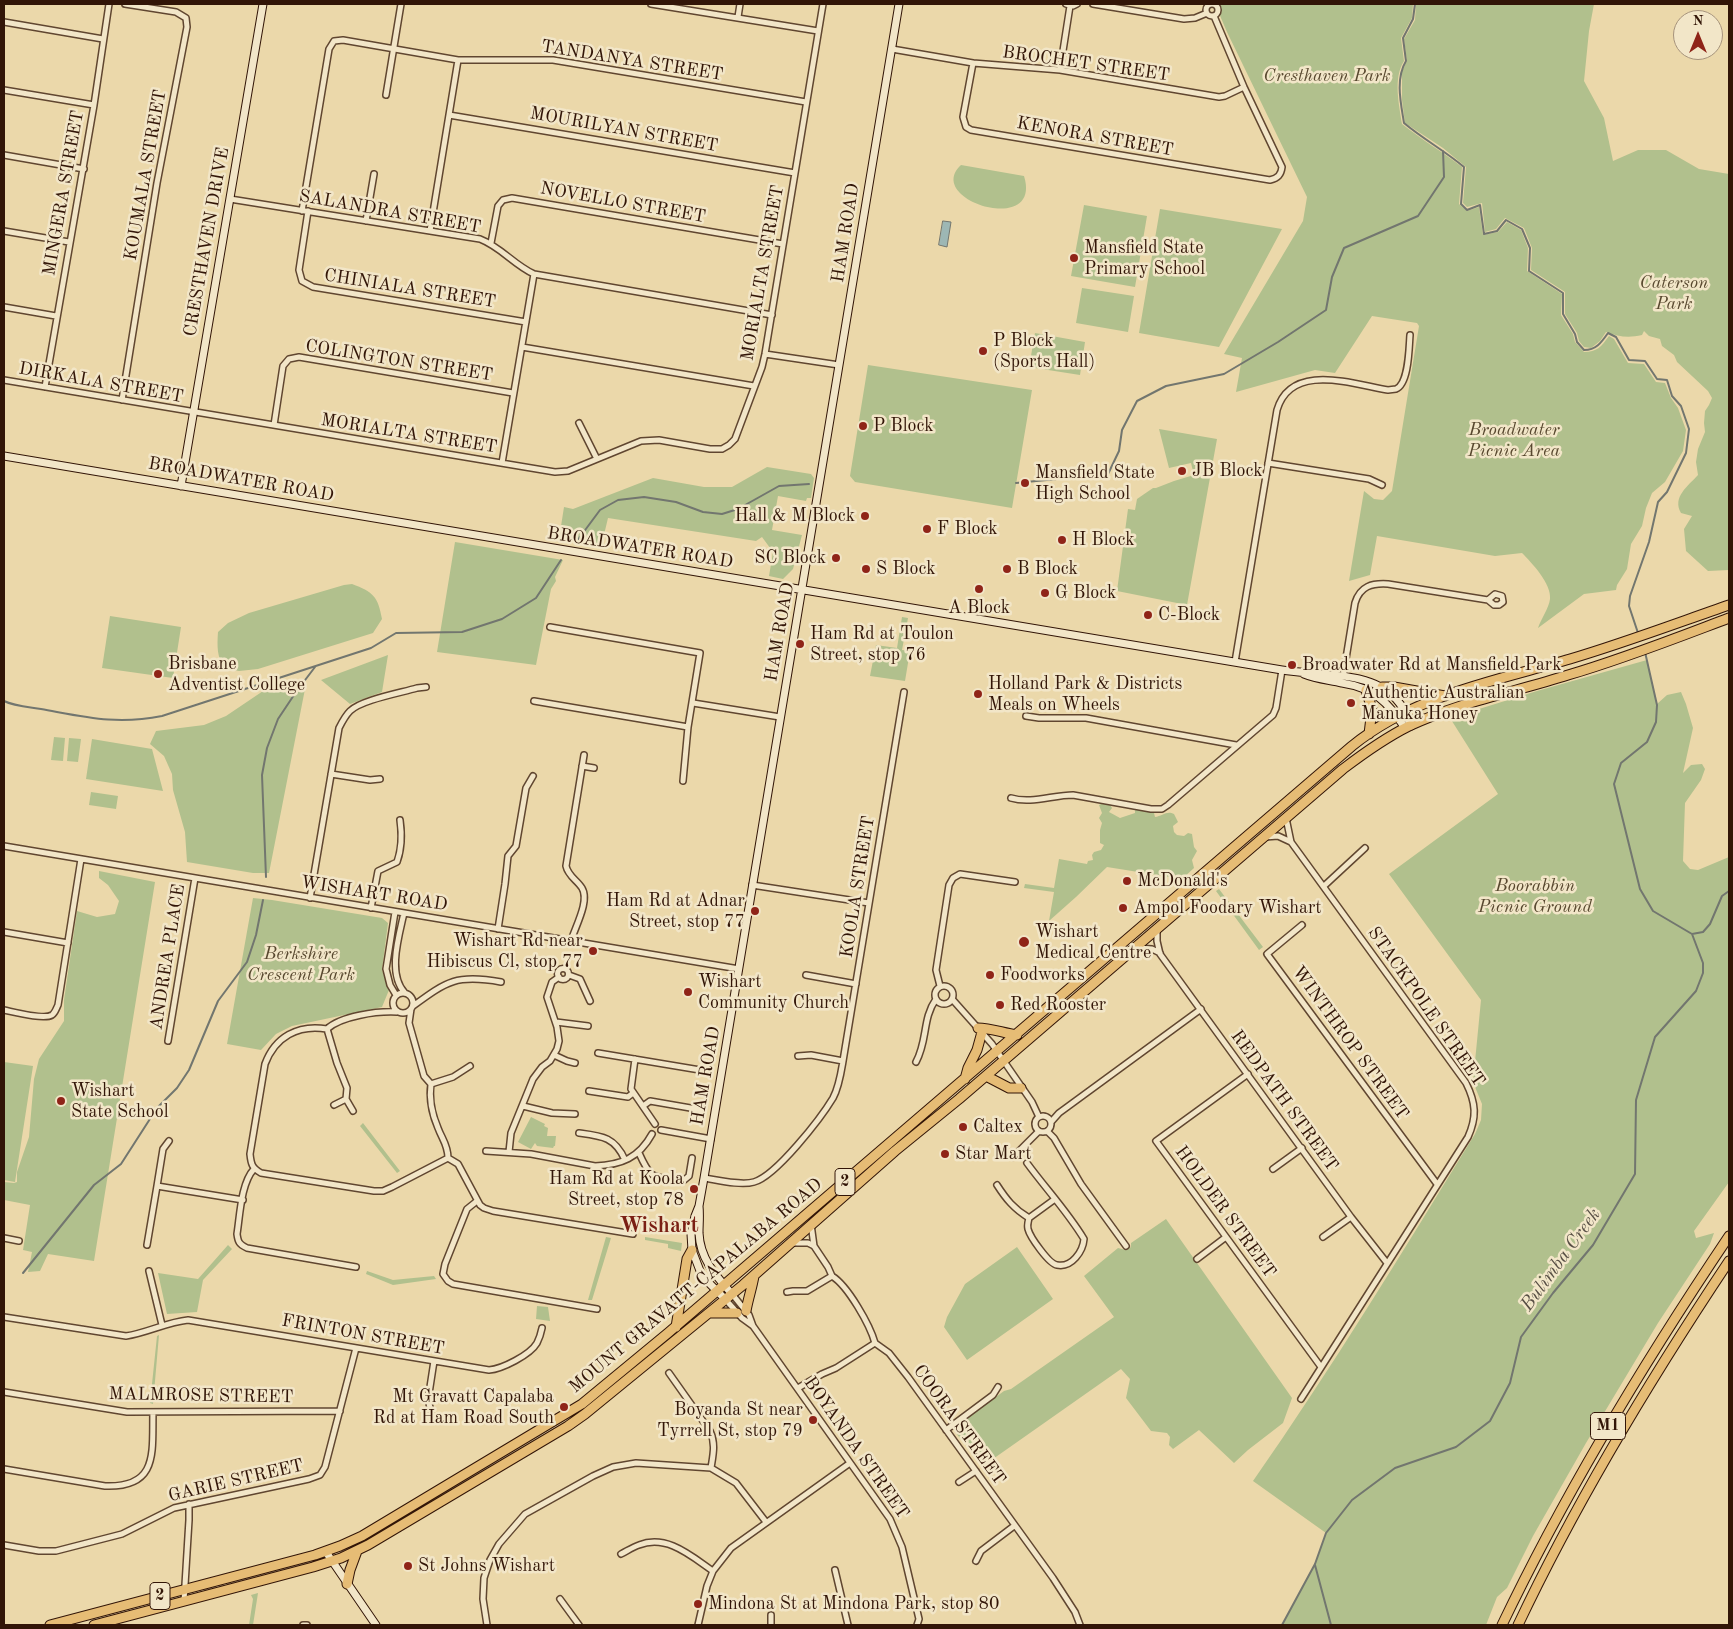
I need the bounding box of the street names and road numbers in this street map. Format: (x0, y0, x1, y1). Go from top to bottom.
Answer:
street label: TANDANYA STREET (539, 36, 725, 86)
street label: BROCHET STREET (1001, 42, 1171, 86)
street label: KOUMALA STREET (120, 88, 172, 262)
street label: MOURILYAN STREET (528, 103, 720, 157)
street label: MINGERA STREET (39, 109, 89, 277)
street label: KENORA STREET (1015, 113, 1175, 161)
street label: CRESTHAVEN DRIVE (180, 146, 234, 338)
street label: NOVELLO STREET (539, 178, 707, 228)
street label: HAM ROAD (827, 182, 865, 284)
street label: MORIALTA STREET (737, 183, 789, 363)
street label: SALANDRA STREET (297, 185, 483, 239)
street label: CHINIALA STREET (323, 265, 497, 313)
street label: COLINGTON STREET (304, 336, 494, 386)
street label: DIRKALA STREET (17, 358, 185, 408)
street label: MORIALTA STREET (319, 409, 499, 459)
street label: BROADWATER ROAD (147, 453, 335, 507)
street label: BROADWATER ROAD (545, 523, 735, 573)
street label: HAM ROAD (761, 581, 799, 683)
street label: KOOLA STREET (836, 814, 880, 960)
street label: WISHART ROAD (299, 872, 449, 916)
street label: ANDREA PLACE (146, 883, 190, 1031)
street label: STACKPOLE STREET (1363, 923, 1489, 1091)
street label: WINTHROP STREET (1287, 962, 1413, 1124)
street label: HAM ROAD (687, 1025, 725, 1127)
street label: REDPATH STREET (1226, 1026, 1342, 1176)
street label: HOLDER STREET (1170, 1142, 1280, 1282)
road number: 2 (835, 1168, 855, 1196)
street label: MOUNT GRAVATT-CAPALABA ROAD (565, 1174, 827, 1398)
street label: FRINTON STREET (280, 1310, 446, 1360)
street label: COORA STREET (908, 1361, 1010, 1489)
street label: BOYANDA STREET (799, 1373, 913, 1523)
street label: MALMROSE STREET (108, 1384, 294, 1408)
road number: M1 (1590, 1412, 1626, 1440)
street label: GARIE STREET (166, 1455, 306, 1507)
road number: 2 (150, 1582, 170, 1610)

